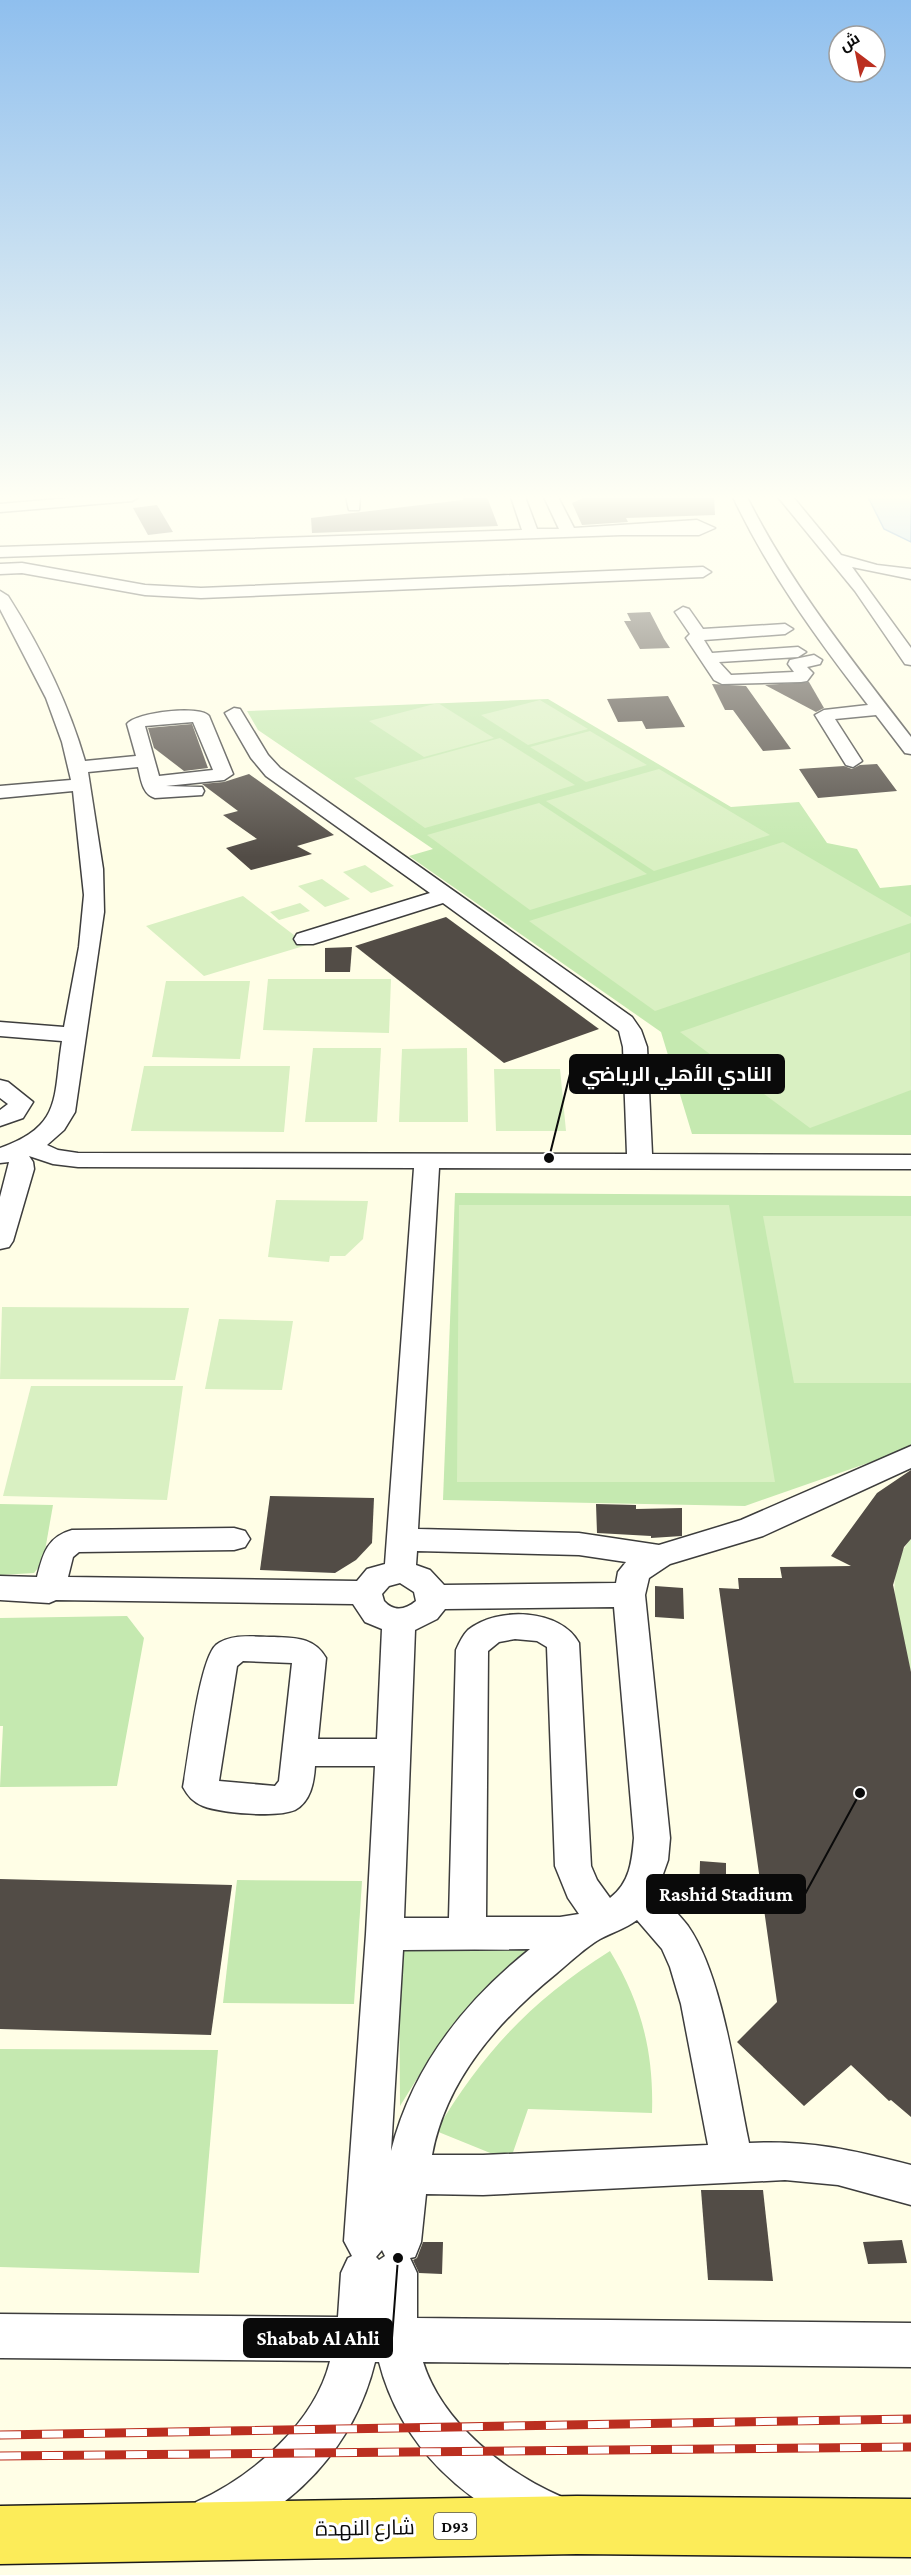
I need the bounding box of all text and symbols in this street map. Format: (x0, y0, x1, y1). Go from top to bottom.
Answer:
north arrow (827, 24, 887, 84)
text: ش (836, 29, 863, 55)
callout: النادي الأهلي الرياضي (570, 1055, 784, 1093)
text: النادي الأهلي الرياضي (582, 1063, 772, 1090)
callout: Rashid Stadium (647, 1875, 805, 1913)
text: Rashid Stadium (659, 1883, 793, 1905)
callout: Shabab Al Ahli (244, 2319, 392, 2357)
text: Shabab Al Ahli (256, 2327, 380, 2349)
road number: D93 (434, 2513, 476, 2539)
street label: شارع النهدة (315, 2515, 415, 2543)

